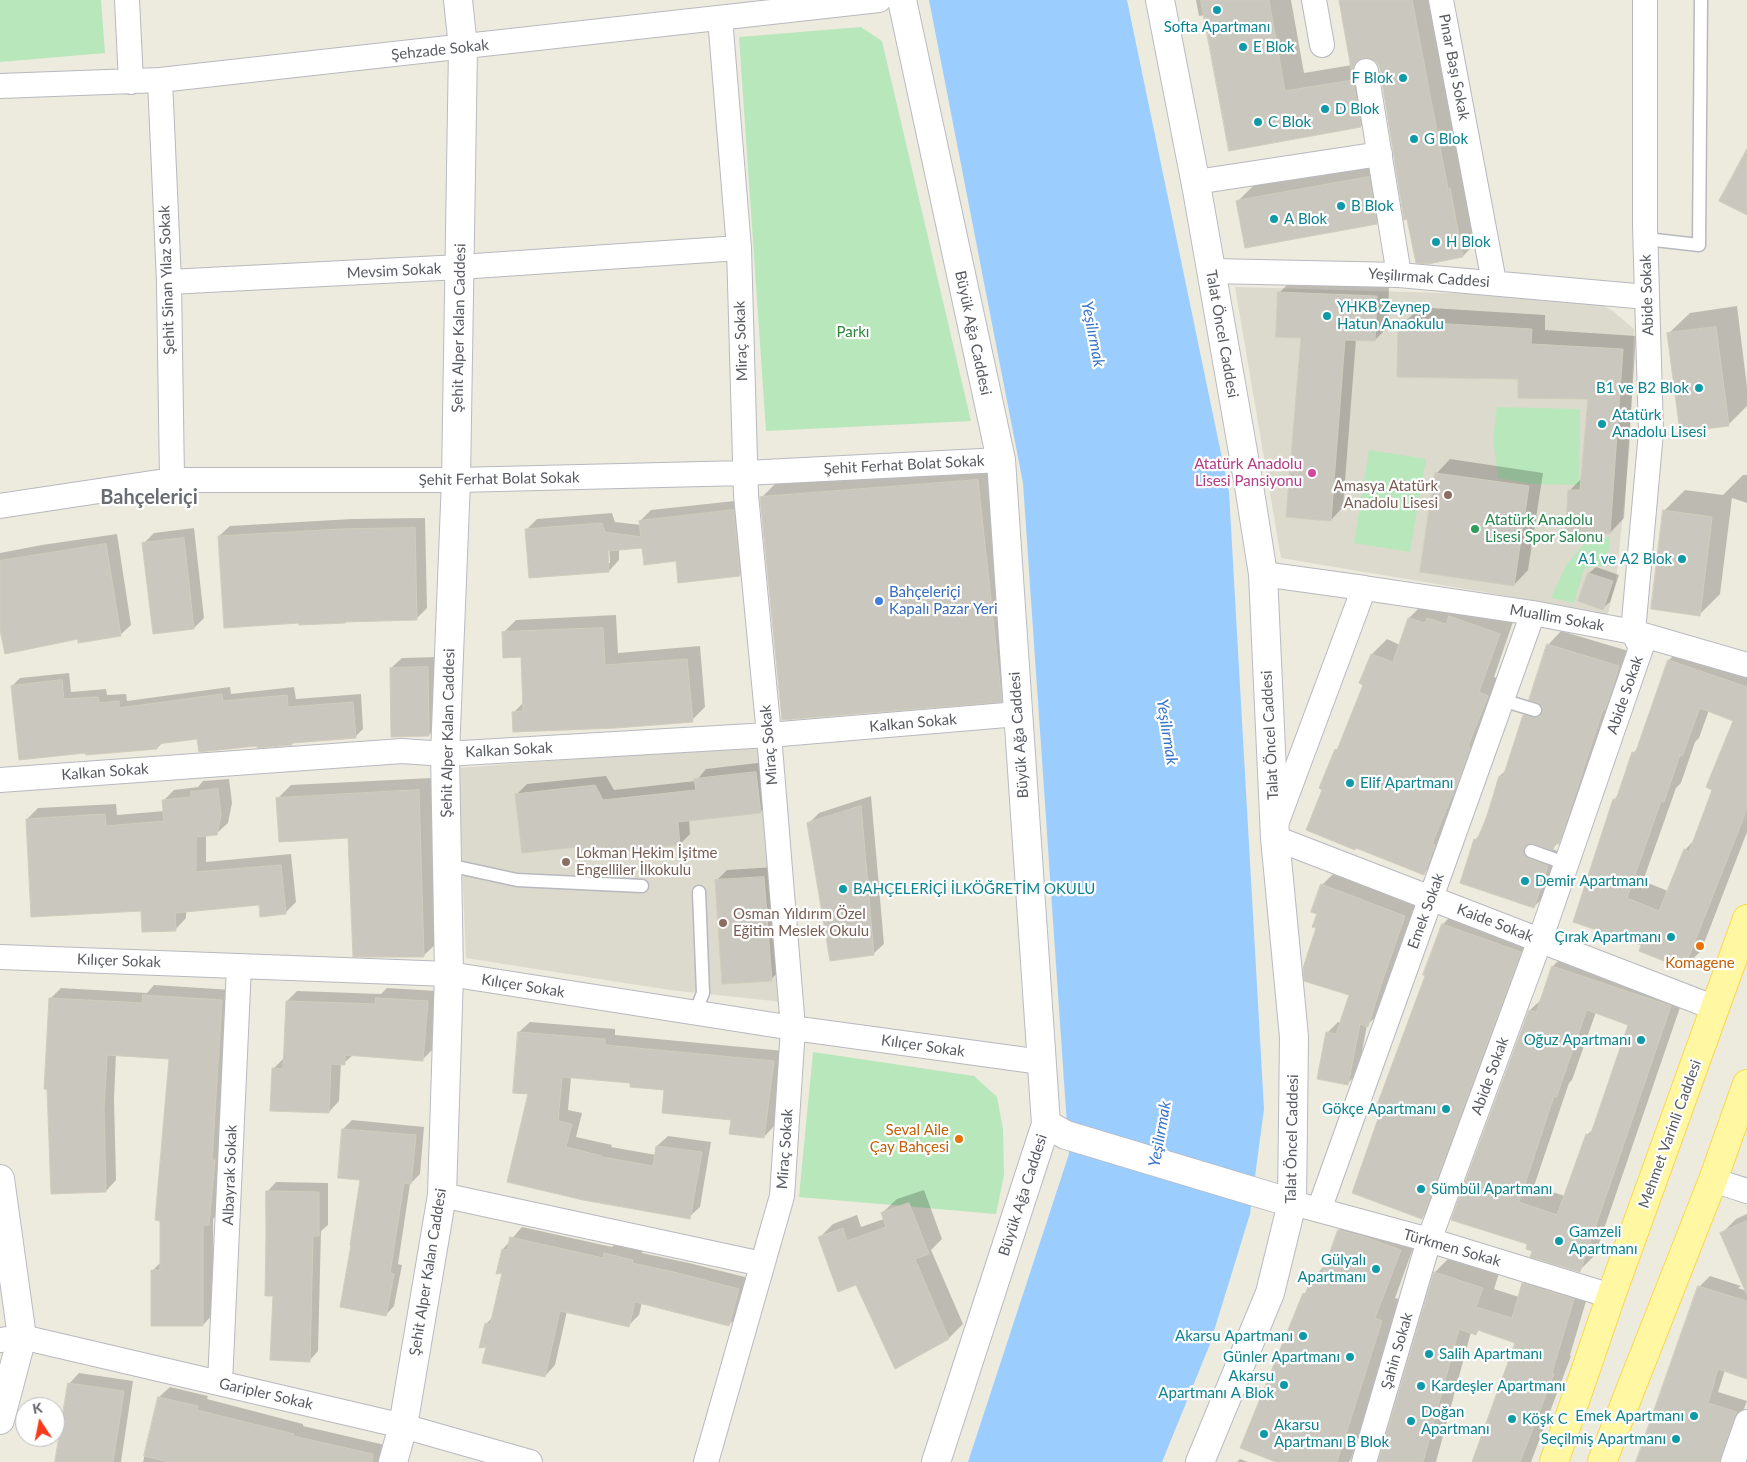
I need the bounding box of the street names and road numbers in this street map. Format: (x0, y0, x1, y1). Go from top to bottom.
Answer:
street label: Pınar Başı Sokak (1435, 12, 1473, 122)
street label: Şehzade Sokak (390, 36, 490, 64)
street label: Şehit Sinan Yılaz Sokak (155, 205, 179, 355)
street label: Şehit Alper Kalan Caddesi (449, 243, 469, 413)
street label: Abide Sokak (1637, 254, 1657, 336)
street label: Mevsim Sokak (346, 260, 442, 282)
street label: Yeşilırmak Caddesi (1368, 265, 1490, 291)
street label: Büyük Ağa Caddesi (951, 269, 995, 397)
street label: Talat Öncel Caddesi (1202, 269, 1242, 399)
street label: Miraç Sokak (731, 300, 751, 382)
street label: Şehit Ferhat Bolat Sokak (823, 452, 985, 478)
street label: Şehit Ferhat Bolat Sokak (418, 469, 580, 489)
street label: Muallim Sokak (1508, 601, 1606, 635)
street label: Şehit Alper Kalan Caddesi (438, 648, 458, 818)
street label: Abide Sokak (1603, 654, 1647, 736)
street label: Talat Öncel Caddesi (1258, 670, 1282, 800)
street label: Büyük Ağa Caddesi (1006, 671, 1032, 799)
street label: Miraç Sokak (757, 704, 781, 786)
street label: Kalkan Sokak (869, 710, 957, 736)
street label: Kalkan Sokak (465, 739, 553, 761)
street label: Kalkan Sokak (61, 760, 149, 784)
street label: Emek Sokak (1404, 871, 1448, 951)
street label: Kaide Sokak (1454, 900, 1536, 946)
street label: Kılıçer Sokak (77, 951, 161, 971)
street label: Kılıçer Sokak (480, 971, 566, 1001)
street label: Kılıçer Sokak (880, 1031, 966, 1061)
street label: Abide Sokak (1468, 1035, 1512, 1117)
street label: Mehmet Varinli Caddesi (1635, 1057, 1705, 1211)
street label: Talat Öncel Caddesi (1282, 1074, 1302, 1204)
street label: Miraç Sokak (773, 1108, 797, 1190)
street label: Albayrak Sokak (219, 1124, 241, 1226)
street label: Büyük Ağa Caddesi (995, 1132, 1051, 1258)
street label: Şehit Alper Kalan Caddesi (406, 1187, 450, 1357)
street label: Türkmen Sokak (1401, 1225, 1503, 1271)
street label: Şahin Sokak (1377, 1311, 1417, 1391)
street label: Garipler Sokak (217, 1374, 315, 1414)

